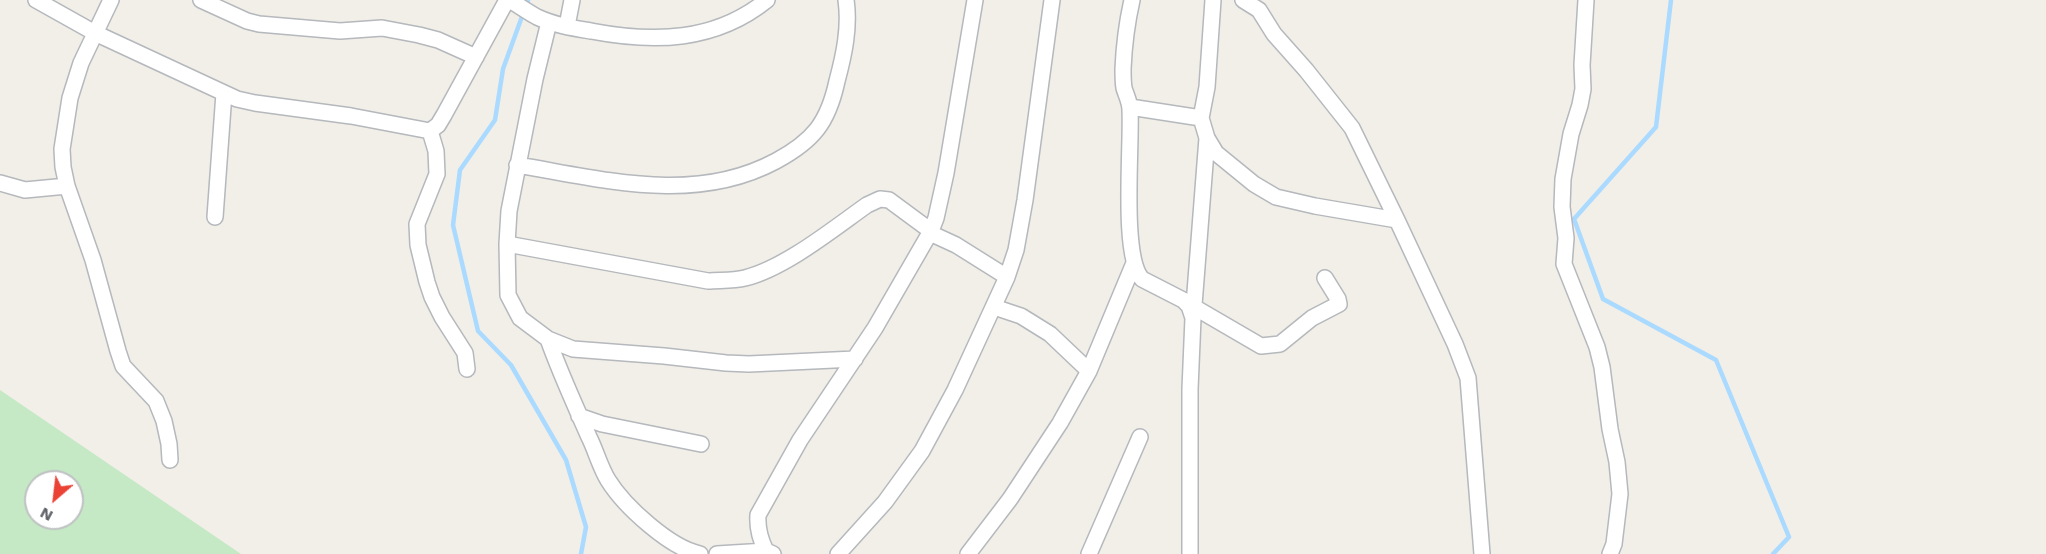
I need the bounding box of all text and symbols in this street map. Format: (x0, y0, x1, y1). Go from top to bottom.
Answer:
north arrow (24, 470, 84, 530)
text: N (37, 503, 56, 526)

